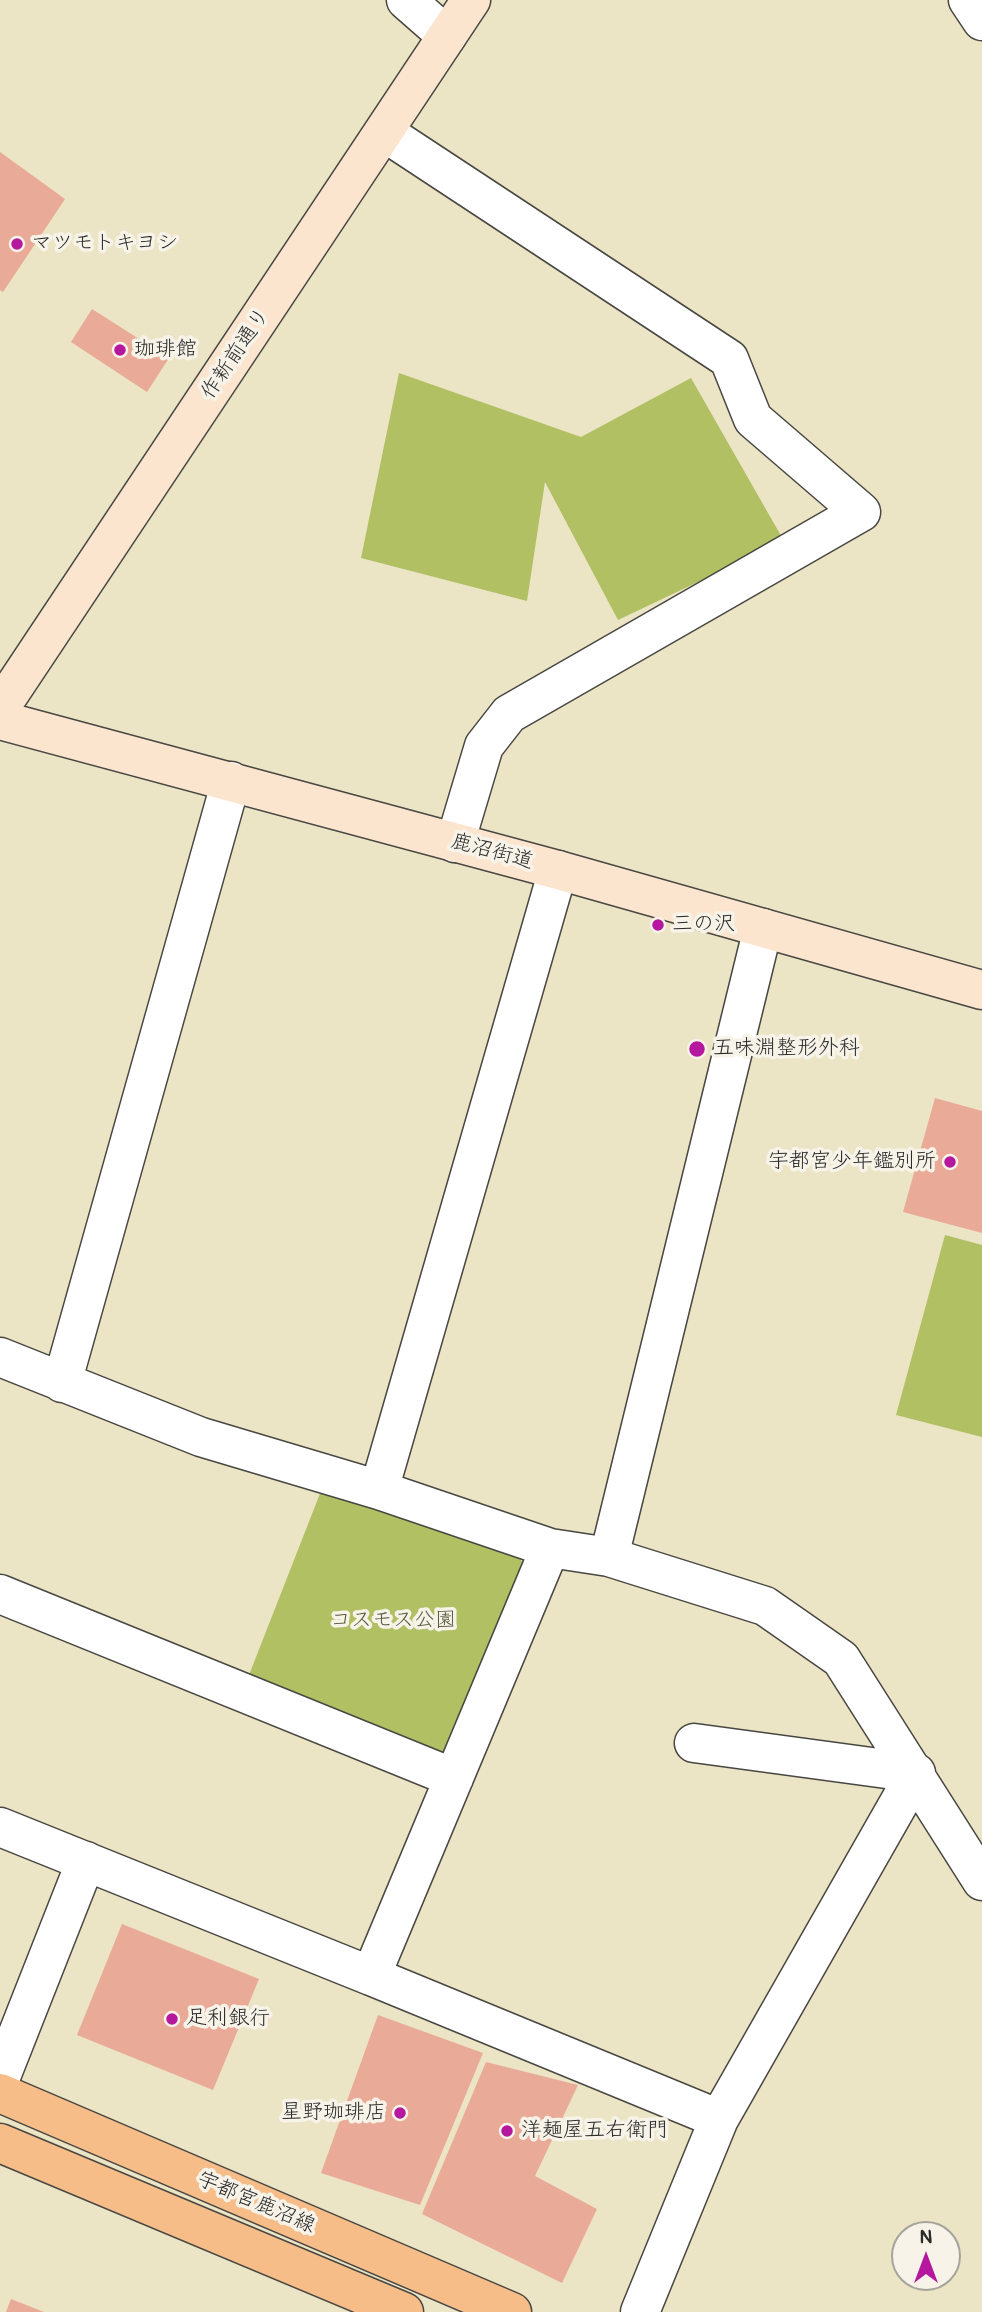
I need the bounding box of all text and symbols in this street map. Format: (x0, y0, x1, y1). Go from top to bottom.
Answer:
place label: マツモトキヨシ (31, 231, 178, 257)
marker: マツモトキヨシ (9, 236, 25, 252)
street label: 作新前通り (196, 303, 276, 405)
place label: 珈琲館 (134, 337, 197, 363)
marker: 珈琲館 (112, 342, 128, 358)
street label: 鹿沼街道 (448, 829, 536, 875)
place label: 三の沢 (672, 912, 735, 938)
marker: 三の沢 (650, 917, 666, 933)
place label: 五味淵整形外科 (713, 1036, 860, 1062)
marker: 五味淵整形外科 (687, 1039, 707, 1059)
place label: 宇都宮少年鑑別所 (768, 1149, 936, 1175)
marker: 宇都宮少年鑑別所 (942, 1154, 958, 1170)
park label: コスモス公園 (330, 1608, 456, 1634)
place label: 足利銀行 (186, 2006, 270, 2032)
marker: 足利銀行 (164, 2011, 180, 2027)
place label: 星野珈琲店 (281, 2100, 386, 2126)
marker: 星野珈琲店 (392, 2105, 408, 2121)
place label: 洋麺屋五右衛門 (521, 2118, 668, 2144)
marker: 洋麺屋五右衛門 (499, 2123, 515, 2139)
street label: 宇都宮鹿沼線 (193, 2167, 319, 2239)
north arrow (891, 2221, 961, 2291)
text: N (920, 2225, 932, 2249)

